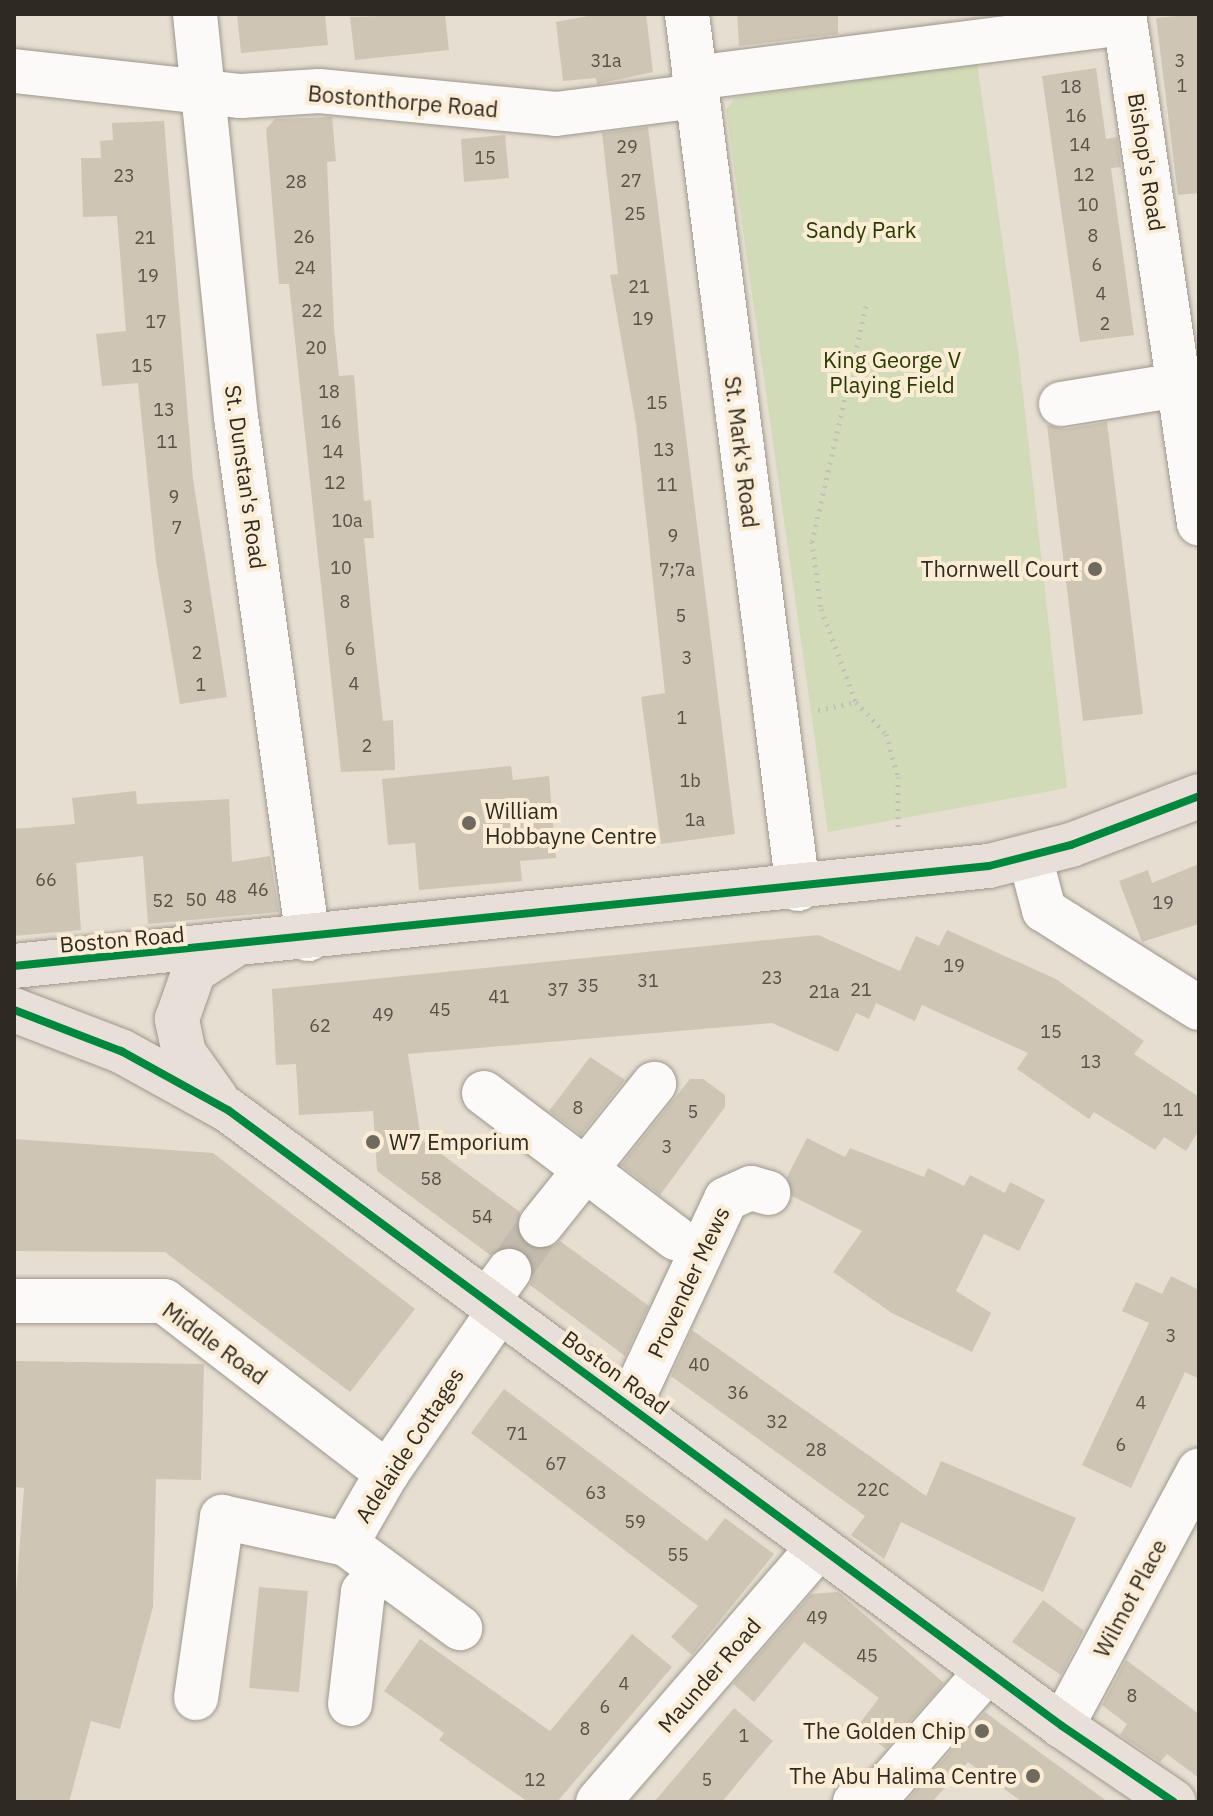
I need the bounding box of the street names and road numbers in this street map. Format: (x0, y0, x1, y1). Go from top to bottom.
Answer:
street label: Bostonthorpe Road (307, 80, 499, 122)
street label: Bishop's Road (1123, 91, 1171, 233)
street label: St. Mark's Road (720, 375, 764, 529)
street label: St. Dunstan's Road (220, 383, 272, 571)
street label: Boston Road (58, 920, 186, 958)
street label: Provender Mews (641, 1202, 735, 1362)
street label: Middle Road (158, 1296, 272, 1390)
street label: Boston Road (557, 1324, 675, 1420)
street label: Adelaide Cottages (349, 1363, 469, 1527)
street label: Wilmot Place (1088, 1535, 1172, 1661)
street label: Maunder Road (652, 1612, 766, 1738)

